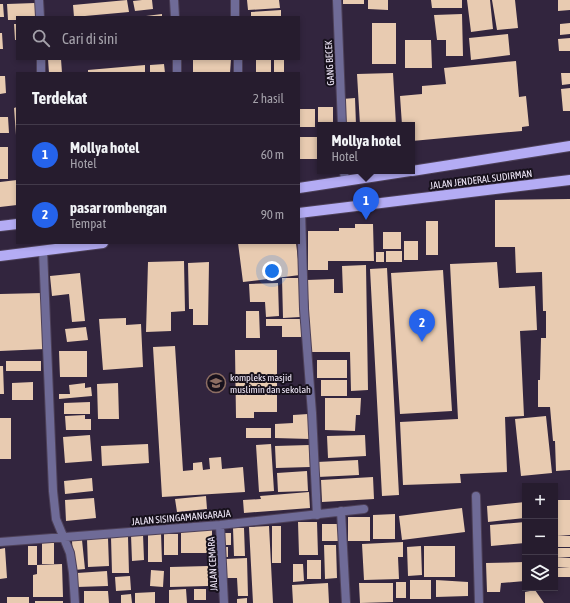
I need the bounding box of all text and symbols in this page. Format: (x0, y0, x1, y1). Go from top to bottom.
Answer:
search box (16, 16, 300, 60)
icon: search (30, 27, 52, 49)
text: Cari di sini (62, 30, 118, 47)
street label: GANG BECEK (323, 40, 336, 86)
text: Terdekat (32, 88, 87, 108)
text: 2 hasil (253, 91, 284, 106)
popup (317, 122, 415, 174)
text: Mollya hotel (331, 132, 401, 149)
text: Mollya hotel (70, 139, 139, 156)
text: 1 (42, 147, 48, 162)
text: 60 m (261, 147, 284, 162)
text: Hotel (331, 149, 358, 164)
text: Hotel (70, 156, 97, 171)
street label: JALAN JENDERAL SUDIRMAN (429, 168, 533, 191)
pin: 1 (353, 187, 379, 220)
text: pasar rombengan (70, 199, 167, 216)
text: 2 (42, 207, 48, 222)
text: 90 m (261, 207, 284, 222)
text: Tempat (70, 216, 106, 231)
your location (262, 261, 282, 281)
pin: 2 (409, 309, 435, 342)
school or university icon: kompleks masjid muslimin dan sekolah (205, 372, 227, 394)
place label: kompleks masjid muslimin dan sekolah (230, 372, 311, 395)
map controls (522, 483, 558, 591)
button: + (522, 483, 558, 519)
street label: JALAN SISINGAMANGARAJA (131, 508, 231, 527)
button: − (522, 519, 558, 555)
street label: JALAN CEMARA (206, 536, 219, 591)
button: layers (522, 555, 558, 591)

